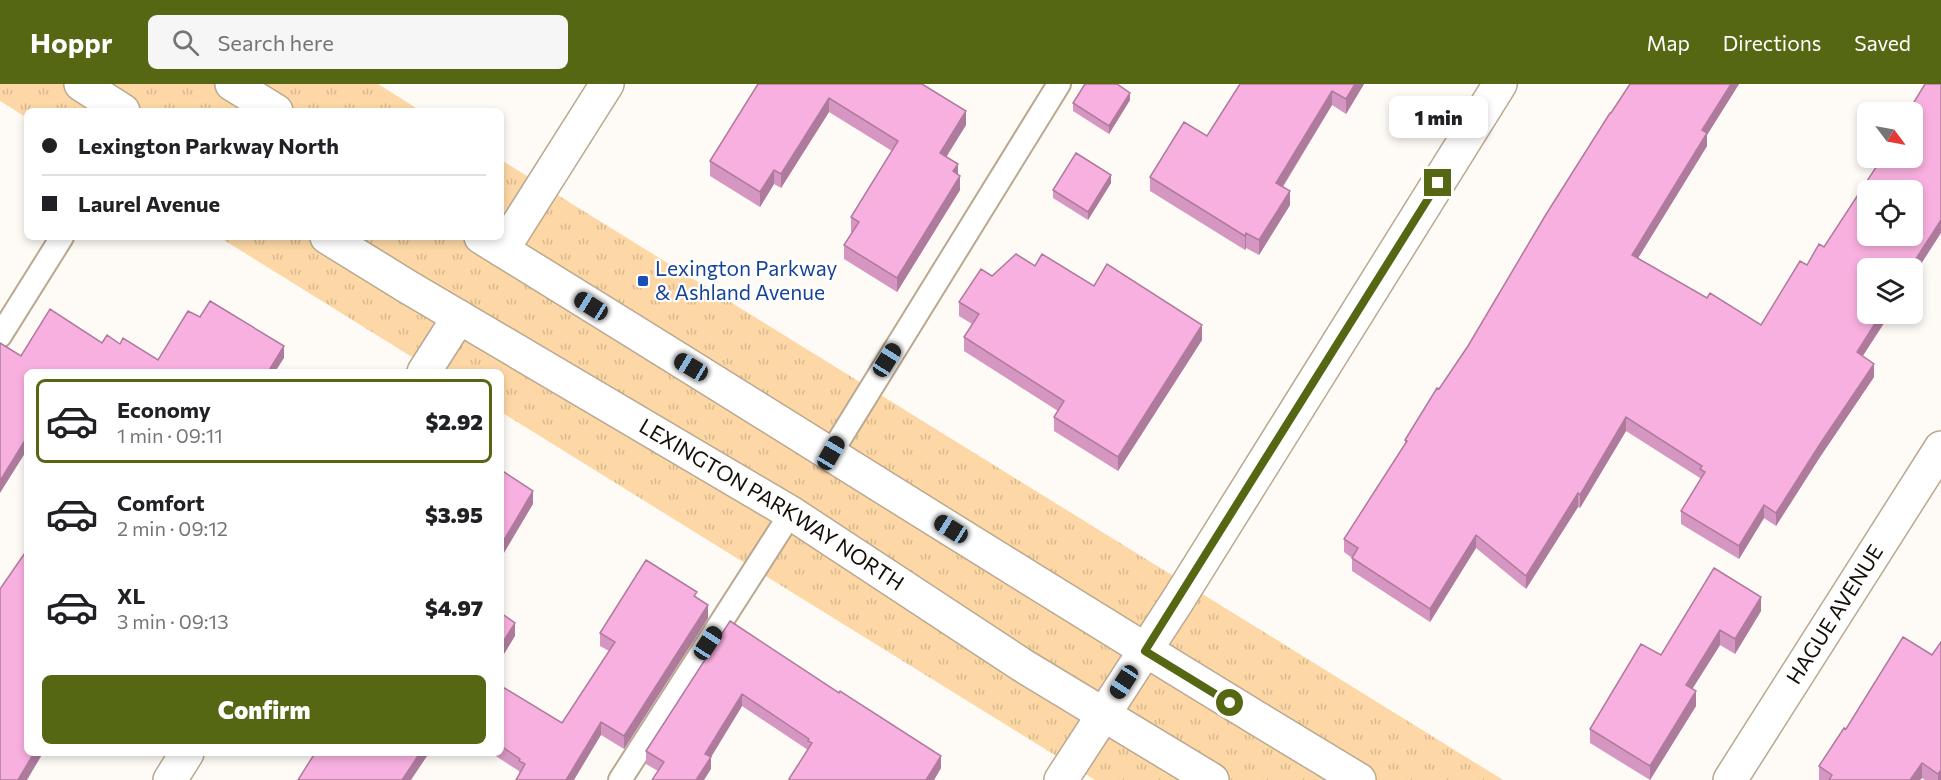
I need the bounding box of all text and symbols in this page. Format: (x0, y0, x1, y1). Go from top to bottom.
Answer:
search box (148, 15, 568, 69)
text: Hoppr (30, 25, 112, 59)
icon: search (169, 26, 202, 59)
text: Search here (217, 29, 334, 56)
text: Map (1647, 30, 1690, 55)
text: Directions (1723, 30, 1821, 55)
text: Saved (1854, 30, 1911, 55)
callout: 1 min (1388, 96, 1488, 138)
north arrow (1857, 102, 1923, 168)
map controls (1857, 102, 1923, 324)
text: 1 min (1414, 105, 1463, 129)
text: Lexington Parkway North (78, 132, 339, 159)
route end (1424, 169, 1451, 196)
button: locate (1857, 180, 1923, 246)
text: Laurel Avenue (78, 190, 220, 217)
place label: Lexington Parkway & Ashland Avenue (655, 255, 837, 304)
button: layers (1857, 258, 1923, 324)
marker: Lexington Parkway & Ashland Avenue (636, 274, 650, 288)
car (571, 289, 611, 323)
car (870, 340, 904, 380)
car (671, 350, 711, 384)
icon: car (45, 394, 99, 448)
text: Economy (117, 396, 211, 423)
text: $2.92 (425, 408, 483, 435)
street label: LEXINGTON PARKWAY NORTH (635, 412, 909, 595)
text: 1 min · 09:11 (117, 423, 223, 447)
car (814, 433, 848, 473)
icon: car (45, 487, 99, 541)
text: Comfort (117, 489, 205, 516)
text: $3.95 (425, 501, 483, 528)
car (931, 512, 971, 546)
text: 2 min · 09:12 (117, 516, 228, 540)
street label: HAGUE AVENUE (1780, 539, 1887, 688)
icon: car (45, 580, 99, 634)
text: XL (117, 582, 145, 609)
text: $4.97 (425, 594, 483, 621)
text: 3 min · 09:13 (117, 609, 229, 633)
car (691, 623, 725, 663)
car (1107, 662, 1141, 702)
button: Confirm (42, 675, 486, 744)
route start (1216, 689, 1243, 716)

